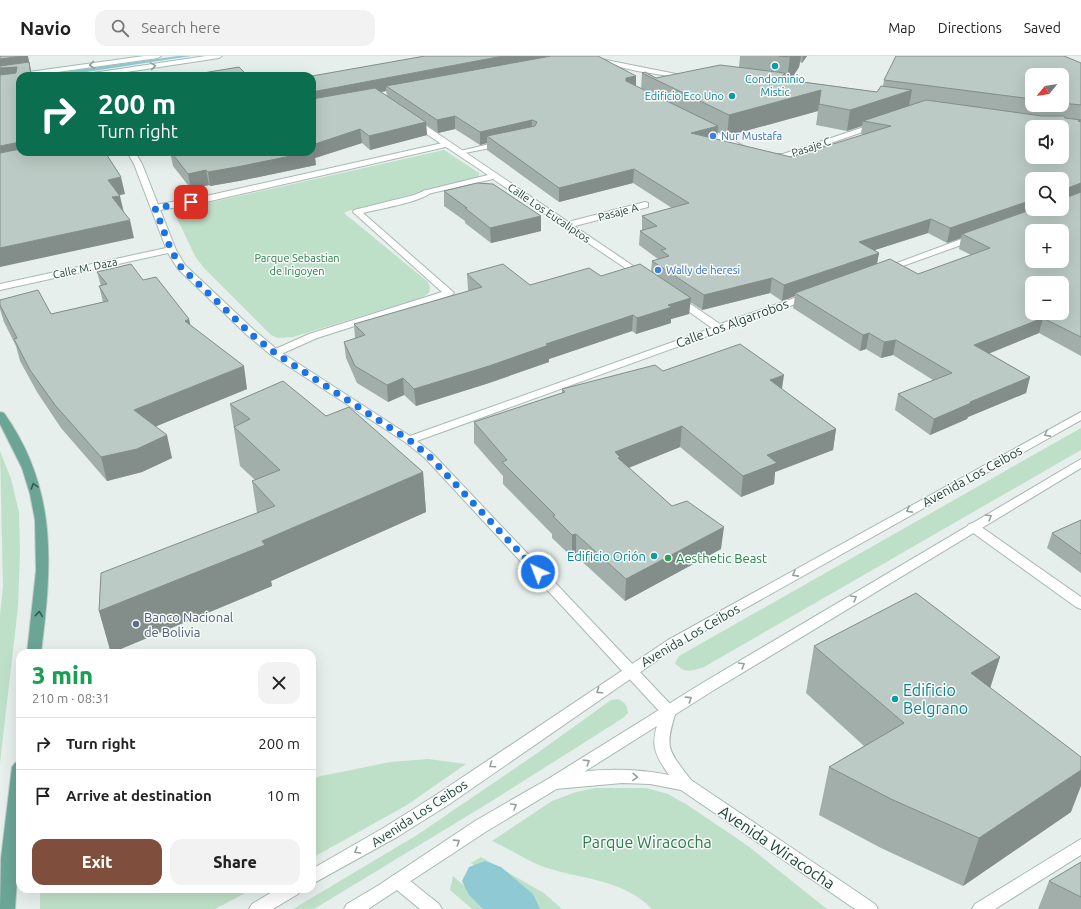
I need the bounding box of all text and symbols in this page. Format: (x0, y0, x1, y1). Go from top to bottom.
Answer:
search box (95, 10, 375, 46)
text: Navio (20, 17, 71, 39)
icon: search (109, 17, 131, 39)
text: Search here (141, 19, 220, 36)
text: Map (888, 20, 916, 36)
text: Directions (938, 20, 1002, 36)
text: Saved (1024, 20, 1061, 36)
one-way arrow (89, 60, 95, 69)
marker: Condominio Mistic (770, 61, 780, 71)
one-way arrow (149, 62, 156, 71)
north arrow (1025, 68, 1069, 112)
map controls (1025, 68, 1069, 320)
place label: Condominio Mistic (745, 73, 805, 98)
icon: right (32, 88, 84, 140)
text: 200 m (98, 88, 176, 119)
place label: Edificio Eco Uno (645, 90, 724, 102)
marker: Edificio Eco Uno (727, 91, 737, 101)
button: sound (1025, 120, 1069, 164)
text: Turn right (98, 121, 178, 141)
place label: Nur Mustafa (721, 130, 782, 142)
marker: Nur Mustafa (708, 131, 718, 141)
street label: Pasaje C (790, 135, 832, 159)
button: search (1025, 172, 1069, 216)
street label: Calle Los Eucaliptos (506, 181, 593, 245)
pin (174, 185, 208, 219)
icon: arrive (180, 191, 202, 213)
street label: Pasaje A (597, 201, 640, 223)
button: + (1025, 224, 1069, 268)
park label: Parque Sebastian de Irigoyen (254, 252, 340, 277)
street label: Calle M. Daza (52, 255, 118, 281)
place label: Wally de heresi (666, 264, 740, 276)
marker: Wally de heresi (653, 265, 663, 275)
button: − (1025, 276, 1069, 320)
street label: Calle Los Algarrobos (674, 296, 791, 350)
one-way arrow (1044, 429, 1051, 437)
street label: Avenida Los Ceibos (920, 443, 1025, 509)
one-way arrow (30, 482, 39, 489)
one-way arrow (905, 506, 913, 513)
one-way arrow (985, 515, 992, 522)
place label: Edificio Orión (567, 549, 646, 563)
position arrow (517, 551, 559, 593)
marker: Edificio Orión (649, 551, 659, 561)
place label: Aesthetic Beast (676, 551, 767, 565)
marker: Aesthetic Beast (663, 553, 673, 563)
one-way arrow (792, 570, 799, 577)
one-way arrow (850, 596, 857, 603)
street label: Avenida Los Ceibos (638, 601, 742, 669)
place label: Banco Nacional de Bolivia (144, 610, 234, 639)
one-way arrow (34, 611, 43, 617)
marker: Banco Nacional de Bolivia (131, 619, 141, 629)
text: 3 min (32, 662, 93, 689)
button: close (258, 662, 300, 704)
one-way arrow (738, 663, 745, 670)
place label: Edificio Belgrano (903, 681, 968, 717)
one-way arrow (596, 686, 603, 694)
text: 210 m · 08:31 (32, 691, 110, 705)
marker: Edificio Belgrano (890, 694, 900, 704)
one-way arrow (685, 696, 692, 703)
icon: right (32, 733, 54, 755)
text: Turn right (66, 735, 136, 752)
text: 200 m (258, 735, 300, 752)
one-way arrow (583, 759, 590, 767)
one-way arrow (489, 760, 496, 767)
one-way arrow (632, 773, 638, 781)
street label: Avenida Los Ceibos (368, 777, 470, 849)
icon: arrive (32, 785, 54, 807)
text: Arrive at destination (66, 787, 212, 804)
text: 10 m (267, 787, 300, 804)
street label: Avenida Wiracocha (716, 802, 838, 892)
one-way arrow (510, 804, 517, 811)
park label: Parque Wiracocha (582, 833, 712, 851)
button: Exit (32, 839, 162, 885)
button: Share (170, 839, 300, 885)
one-way arrow (453, 839, 460, 846)
one-way arrow (354, 847, 361, 854)

